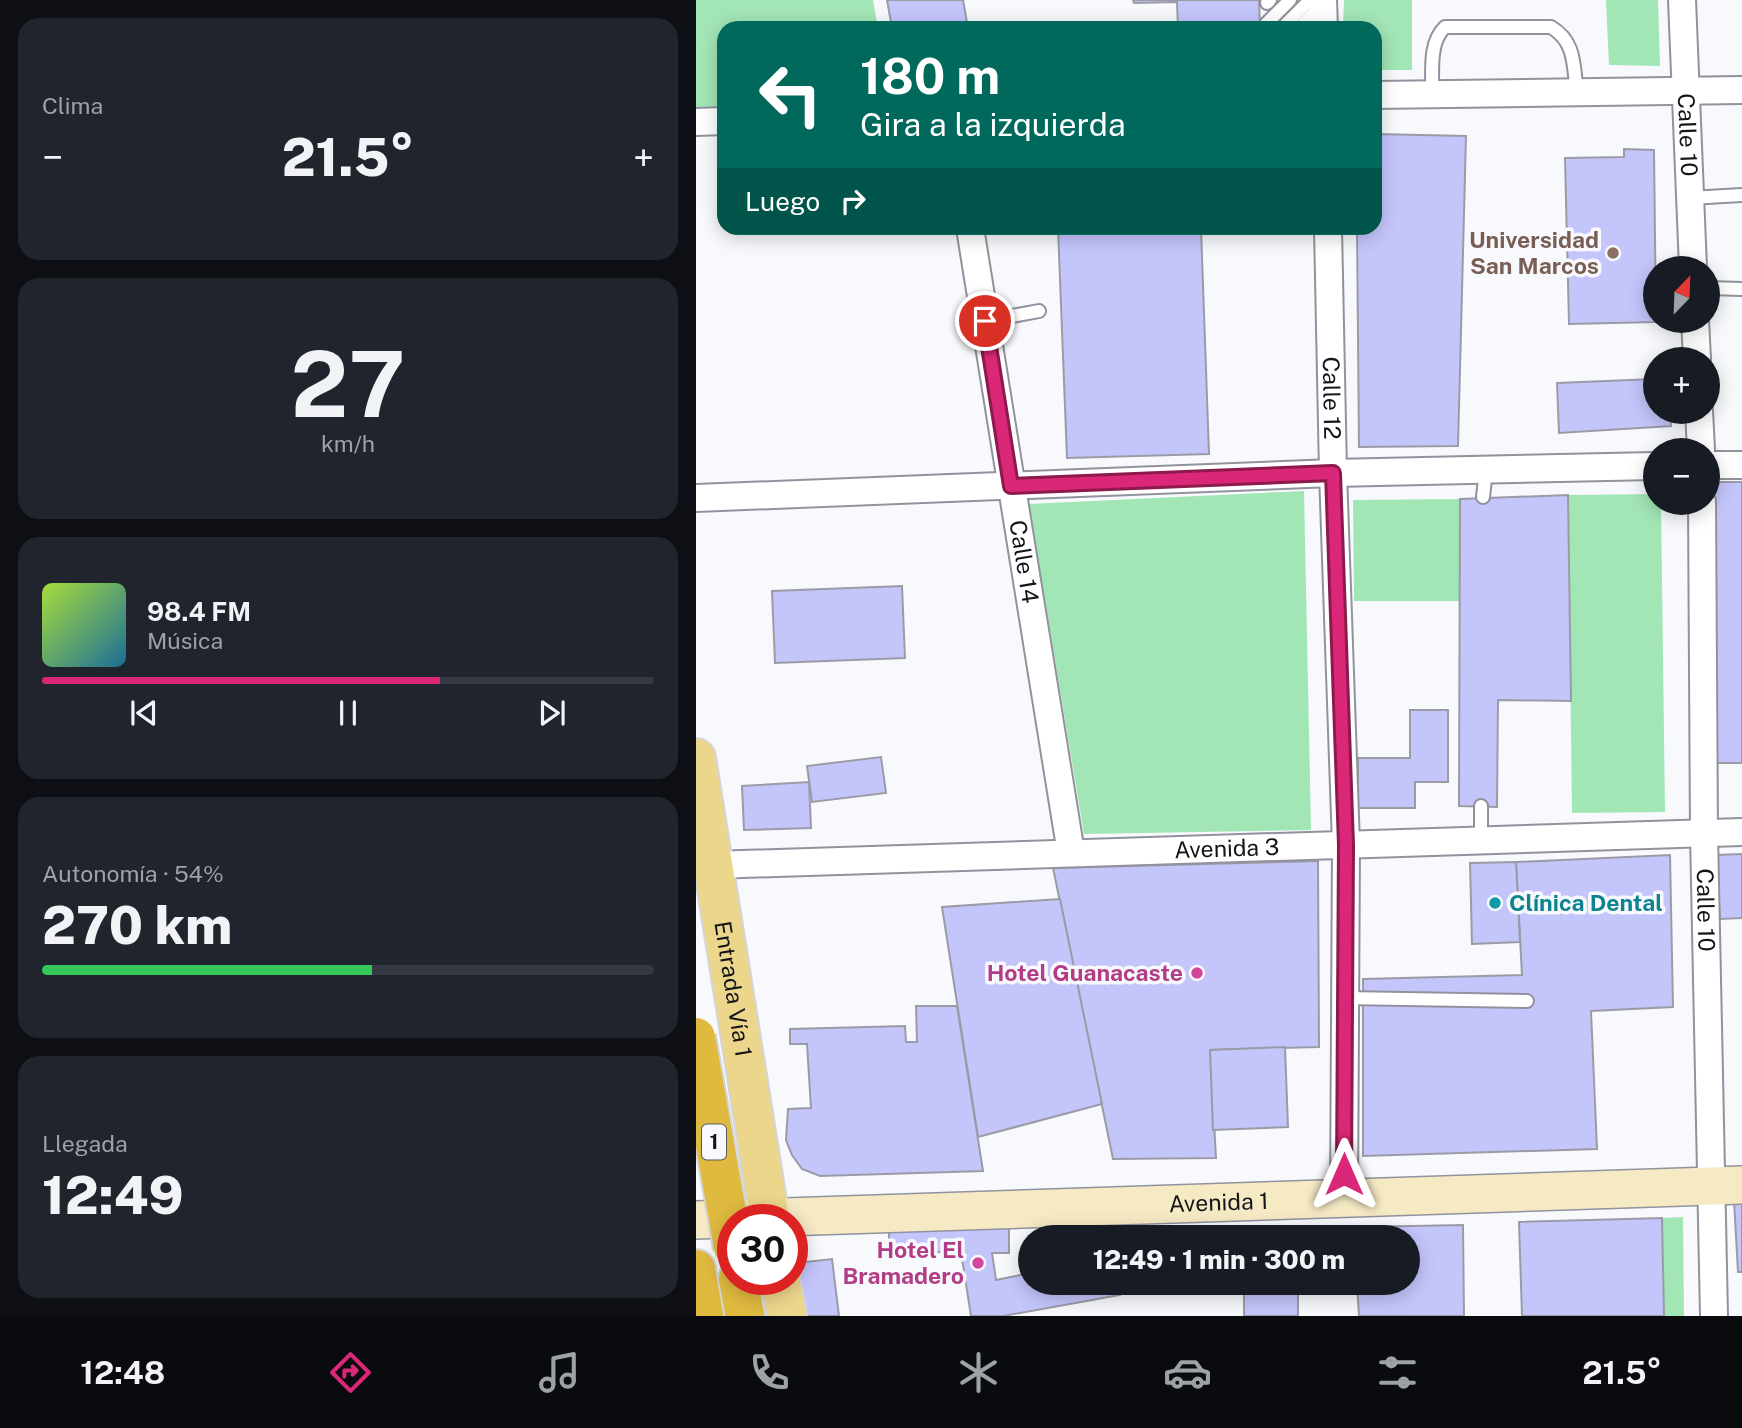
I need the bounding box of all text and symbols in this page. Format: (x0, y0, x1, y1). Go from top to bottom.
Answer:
text: 180 m (860, 47, 1000, 105)
icon: left (745, 49, 836, 140)
text: Clima (42, 92, 103, 119)
street label: Calle 10 (1673, 93, 1703, 177)
text: Gira a la izquierda (860, 106, 1126, 143)
text: 21.5° (282, 127, 414, 188)
text: − (42, 135, 63, 180)
text: + (633, 135, 654, 180)
icon: right (834, 182, 872, 220)
text: Luego (745, 186, 820, 217)
place label: Universidad San Marcos (1469, 226, 1599, 279)
marker: Universidad San Marcos (1605, 245, 1621, 261)
north arrow (1643, 256, 1720, 332)
map controls (1643, 256, 1720, 515)
pin (955, 291, 1015, 351)
icon: arrive (966, 302, 1004, 340)
text: 27 (291, 331, 405, 437)
button: + (1643, 347, 1720, 424)
street label: Calle 12 (1318, 356, 1346, 440)
text: km/h (321, 430, 375, 457)
button: − (1643, 438, 1720, 515)
street label: Calle 14 (1004, 518, 1044, 605)
text: 98.4 FM (147, 596, 251, 627)
text: Música (147, 627, 223, 654)
icon: previous (125, 694, 163, 732)
icon: pause (329, 694, 367, 732)
icon: next (533, 694, 571, 732)
street label: Avenida 3 (1174, 833, 1280, 863)
text: Autonomía · 54% (42, 860, 224, 887)
street label: Calle 10 (1692, 868, 1720, 952)
place label: Clínica Dental (1509, 889, 1663, 916)
text: 270 km (42, 895, 232, 956)
marker: Clínica Dental (1487, 895, 1503, 911)
street label: Entrada Vía 1 (709, 919, 758, 1059)
place label: Hotel Guanacaste (987, 959, 1183, 986)
marker: Hotel Guanacaste (1189, 965, 1205, 981)
road number: 1 (702, 1124, 726, 1160)
text: Llegada (42, 1130, 128, 1157)
position arrow (1307, 1137, 1381, 1211)
text: 12:49 (42, 1165, 184, 1226)
street label: Avenida 1 (1168, 1187, 1269, 1217)
speed limit sign: 30 (717, 1204, 808, 1295)
place label: Hotel El Bramadero (843, 1236, 964, 1289)
text: 12:49 · 1 min · 300 m (1093, 1244, 1345, 1275)
marker: Hotel El Bramadero (970, 1255, 986, 1271)
icon: directions (326, 1348, 375, 1397)
icon: music (535, 1348, 584, 1397)
icon: phone (745, 1348, 794, 1397)
icon: climate (954, 1348, 1003, 1397)
icon: car (1163, 1348, 1212, 1397)
icon: filters (1373, 1348, 1422, 1397)
text: 12:48 (80, 1354, 165, 1391)
text: 21.5° (1582, 1354, 1662, 1391)

